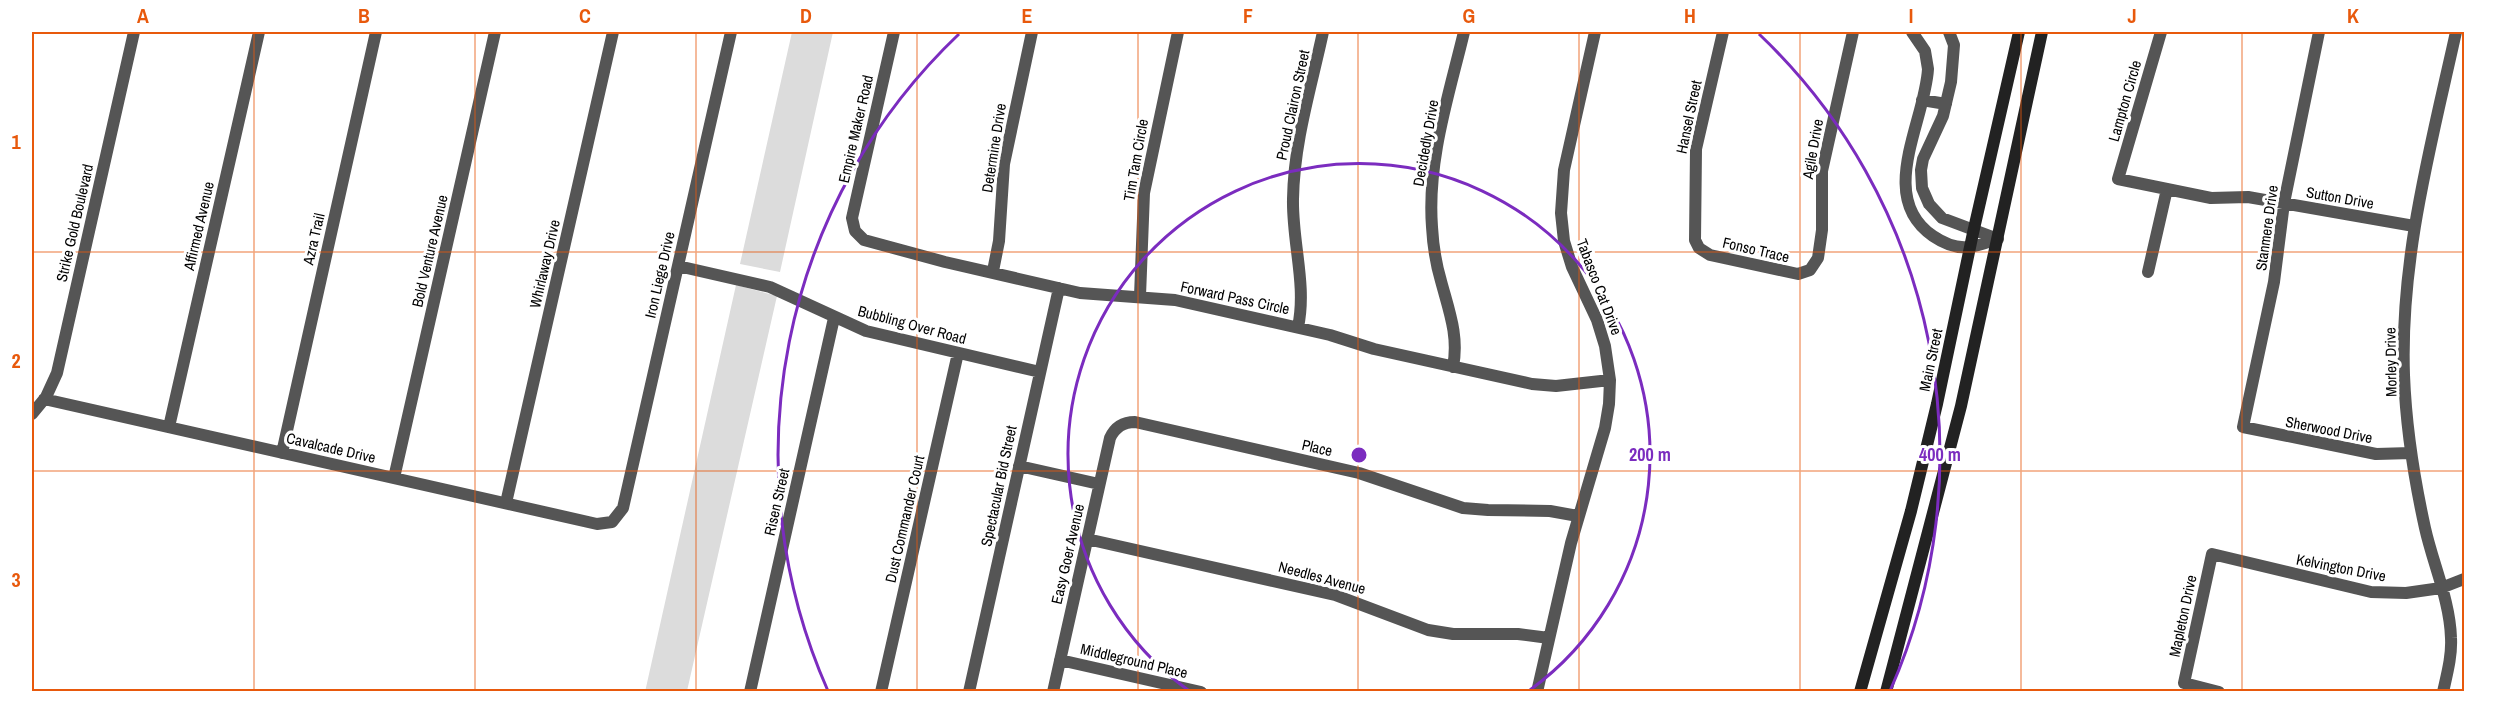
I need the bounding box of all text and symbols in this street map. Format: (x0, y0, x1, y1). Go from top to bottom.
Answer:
text: A (137, 2, 149, 29)
text: B (358, 2, 370, 29)
text: C (579, 2, 591, 29)
text: D (800, 2, 812, 29)
text: E (1022, 2, 1033, 29)
text: F (1243, 2, 1253, 29)
text: G (1463, 2, 1475, 29)
text: H (1684, 2, 1696, 29)
text: I (1909, 2, 1913, 29)
text: J (2127, 2, 2137, 29)
text: K (2347, 2, 2359, 29)
street label: Proud Clairon Street (1271, 47, 1315, 162)
street label: Lampton Circle (2103, 58, 2146, 144)
street label: Empire Maker Road (833, 73, 878, 185)
street label: Hansel Street (1670, 78, 1707, 156)
street label: Decidedly Drive (1408, 98, 1443, 188)
street label: Determine Drive (976, 102, 1011, 194)
street label: Tim Tam Circle (1118, 117, 1153, 203)
street label: Agile Drive (1797, 117, 1828, 182)
text: 1 (11, 128, 21, 155)
street label: Strike Gold Boulevard (51, 162, 98, 284)
street label: Affirmed Avenue (178, 179, 219, 273)
street label: Sutton Drive (2305, 181, 2376, 214)
street label: Stanmere Drive (2250, 184, 2283, 272)
street label: Bold Venture Avenue (406, 193, 453, 309)
street label: Azra Trail (297, 211, 330, 268)
street label: Whirlaway Drive (524, 217, 565, 310)
street label: Iron Liege Drive (639, 229, 680, 320)
street label: Fonso Trace (1721, 232, 1792, 267)
street label: Tabasco Cat Drive (1571, 236, 1627, 338)
street label: Forward Pass Circle (1179, 276, 1292, 319)
street label: Bubbling Over Road (856, 300, 969, 349)
street label: Main Street (1914, 326, 1948, 393)
street label: Morley Drive (2379, 327, 2402, 397)
text: 2 (11, 347, 21, 374)
street label: Sherwood Drive (2284, 411, 2375, 448)
street label: Spectacular Bid Street (975, 423, 1022, 548)
street label: Cavalcade Drive (284, 427, 378, 468)
street label: Place (1300, 434, 1335, 461)
text: 200 m (1629, 442, 1671, 467)
text: 400 m (1919, 442, 1961, 467)
centre of rings (1349, 445, 1369, 465)
street label: Dust Commander Court (880, 453, 929, 585)
street label: Risen Street (759, 466, 795, 538)
street label: Easy Goer Avenue (1046, 502, 1089, 606)
street label: Kelvington Drive (2294, 549, 2388, 587)
street label: Needles Avenue (1276, 556, 1368, 599)
text: 3 (11, 566, 21, 593)
street label: Mapleton Drive (2164, 573, 2201, 659)
street label: Middleground Place (1078, 638, 1190, 683)

